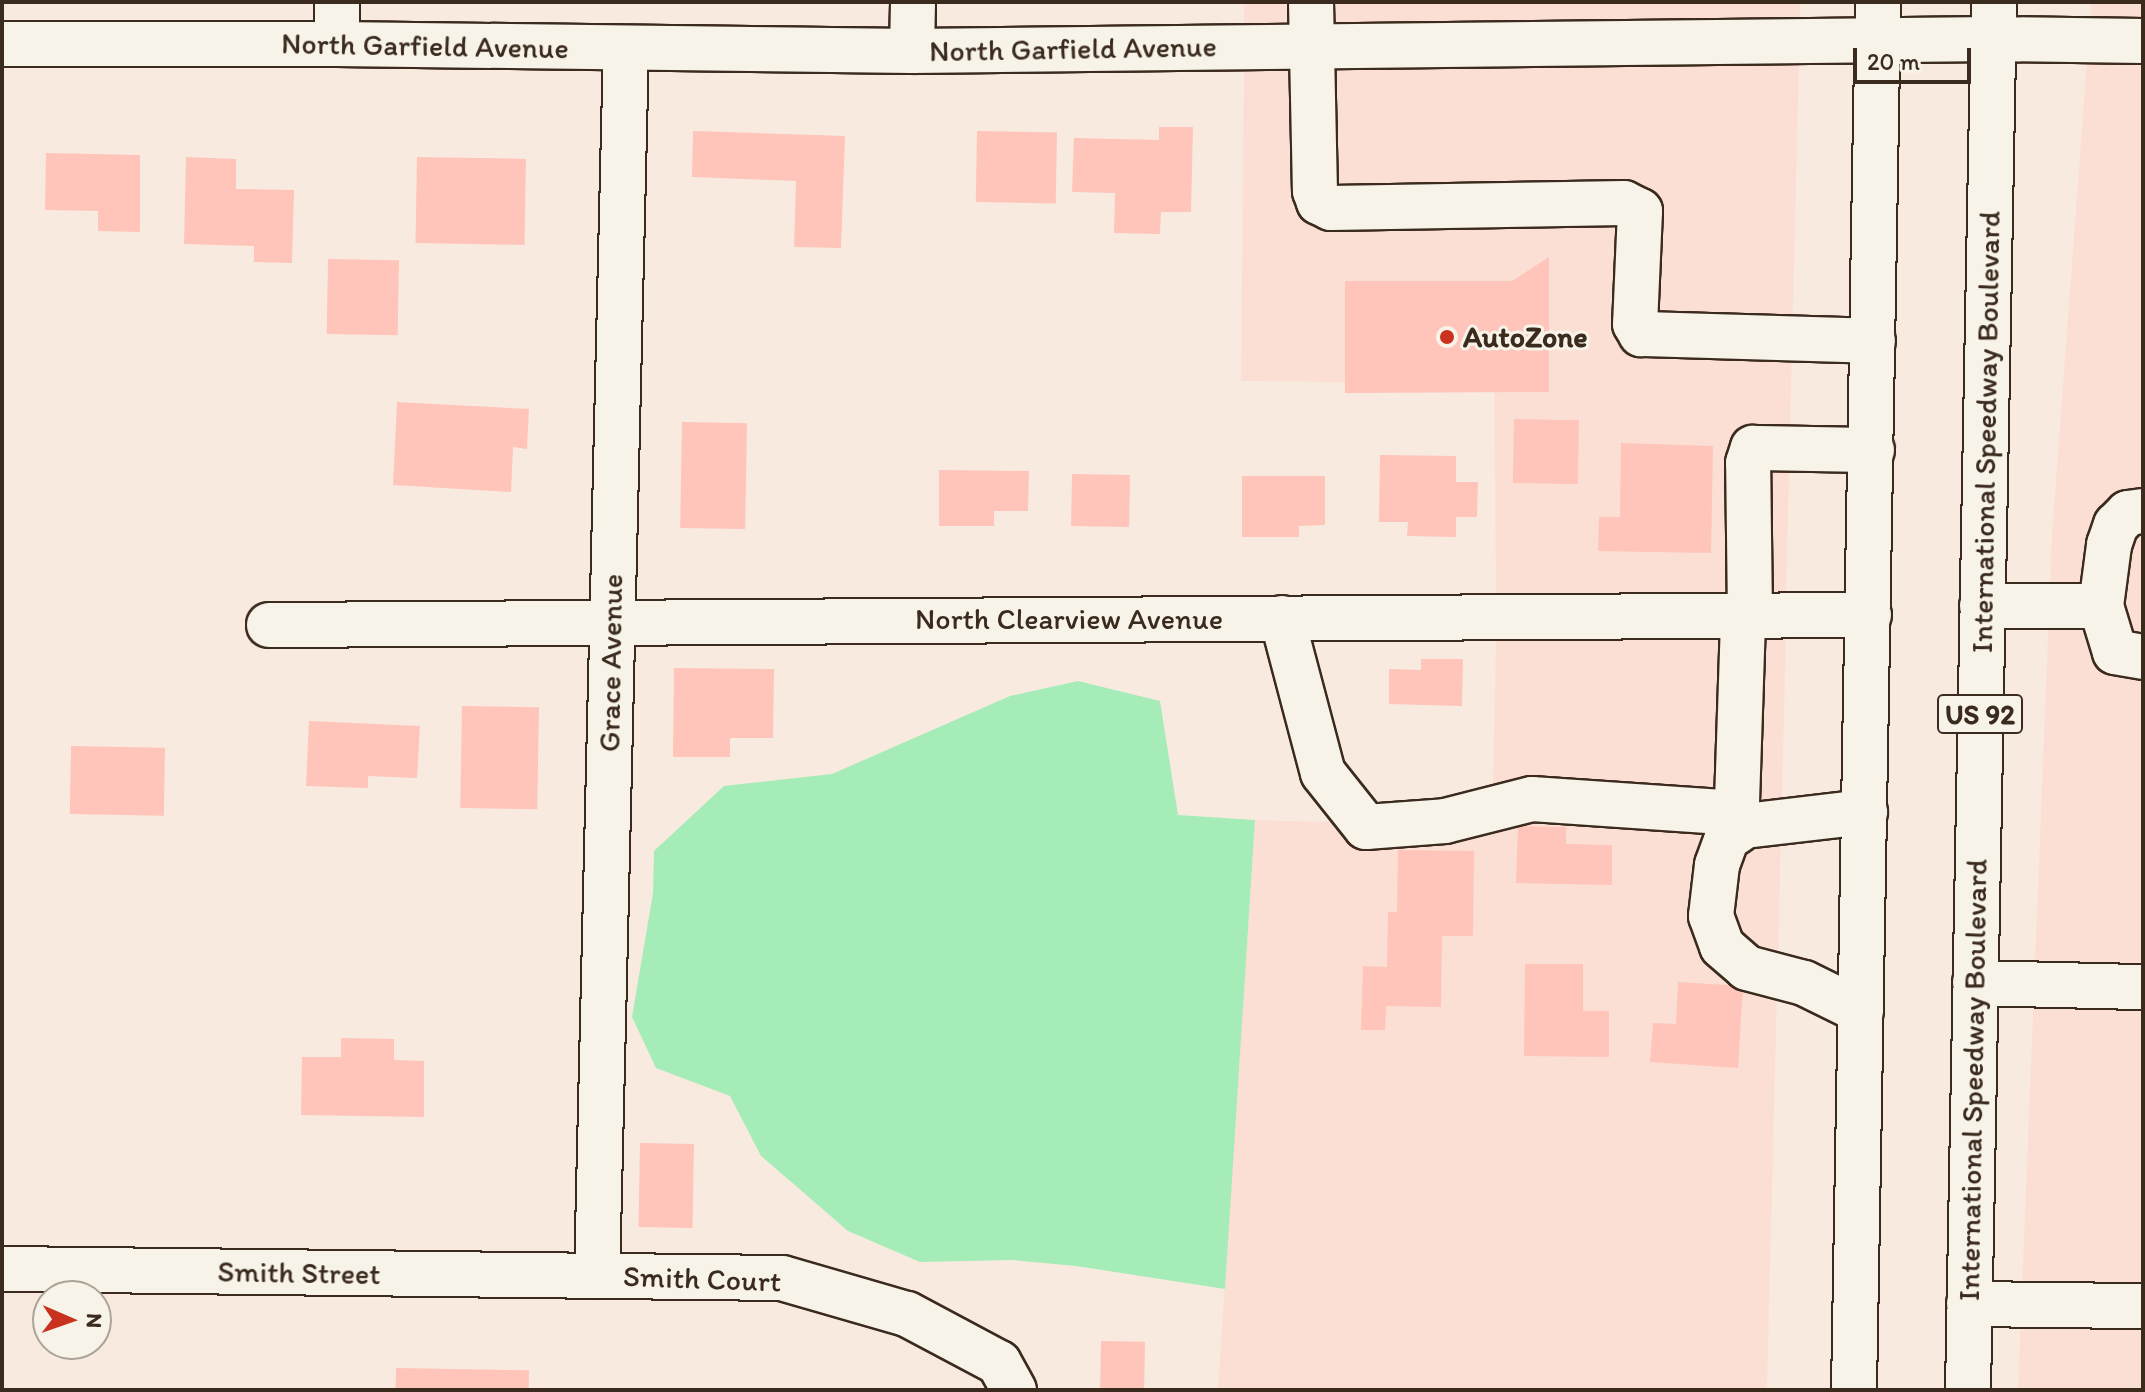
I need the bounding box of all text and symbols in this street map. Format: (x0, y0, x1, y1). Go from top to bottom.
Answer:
street label: North Garfield Avenue (281, 25, 569, 67)
street label: North Garfield Avenue (929, 28, 1217, 70)
scale bar (1857, 32, 1975, 82)
text: 20 m (1867, 47, 1920, 76)
street label: International Speedway Boulevard (1964, 209, 2008, 655)
place label: AutoZone (1463, 319, 1588, 355)
marker: AutoZone (1438, 328, 1456, 346)
street label: Grace Avenue (591, 574, 631, 752)
street label: North Clearview Avenue (916, 601, 1222, 637)
road number: US 92 (1936, 690, 2024, 738)
street label: International Speedway Boulevard (1951, 857, 1995, 1303)
street label: Smith Street (217, 1254, 381, 1292)
street label: Smith Court (622, 1258, 782, 1300)
north arrow (32, 1280, 112, 1360)
text: N (81, 1313, 108, 1329)

